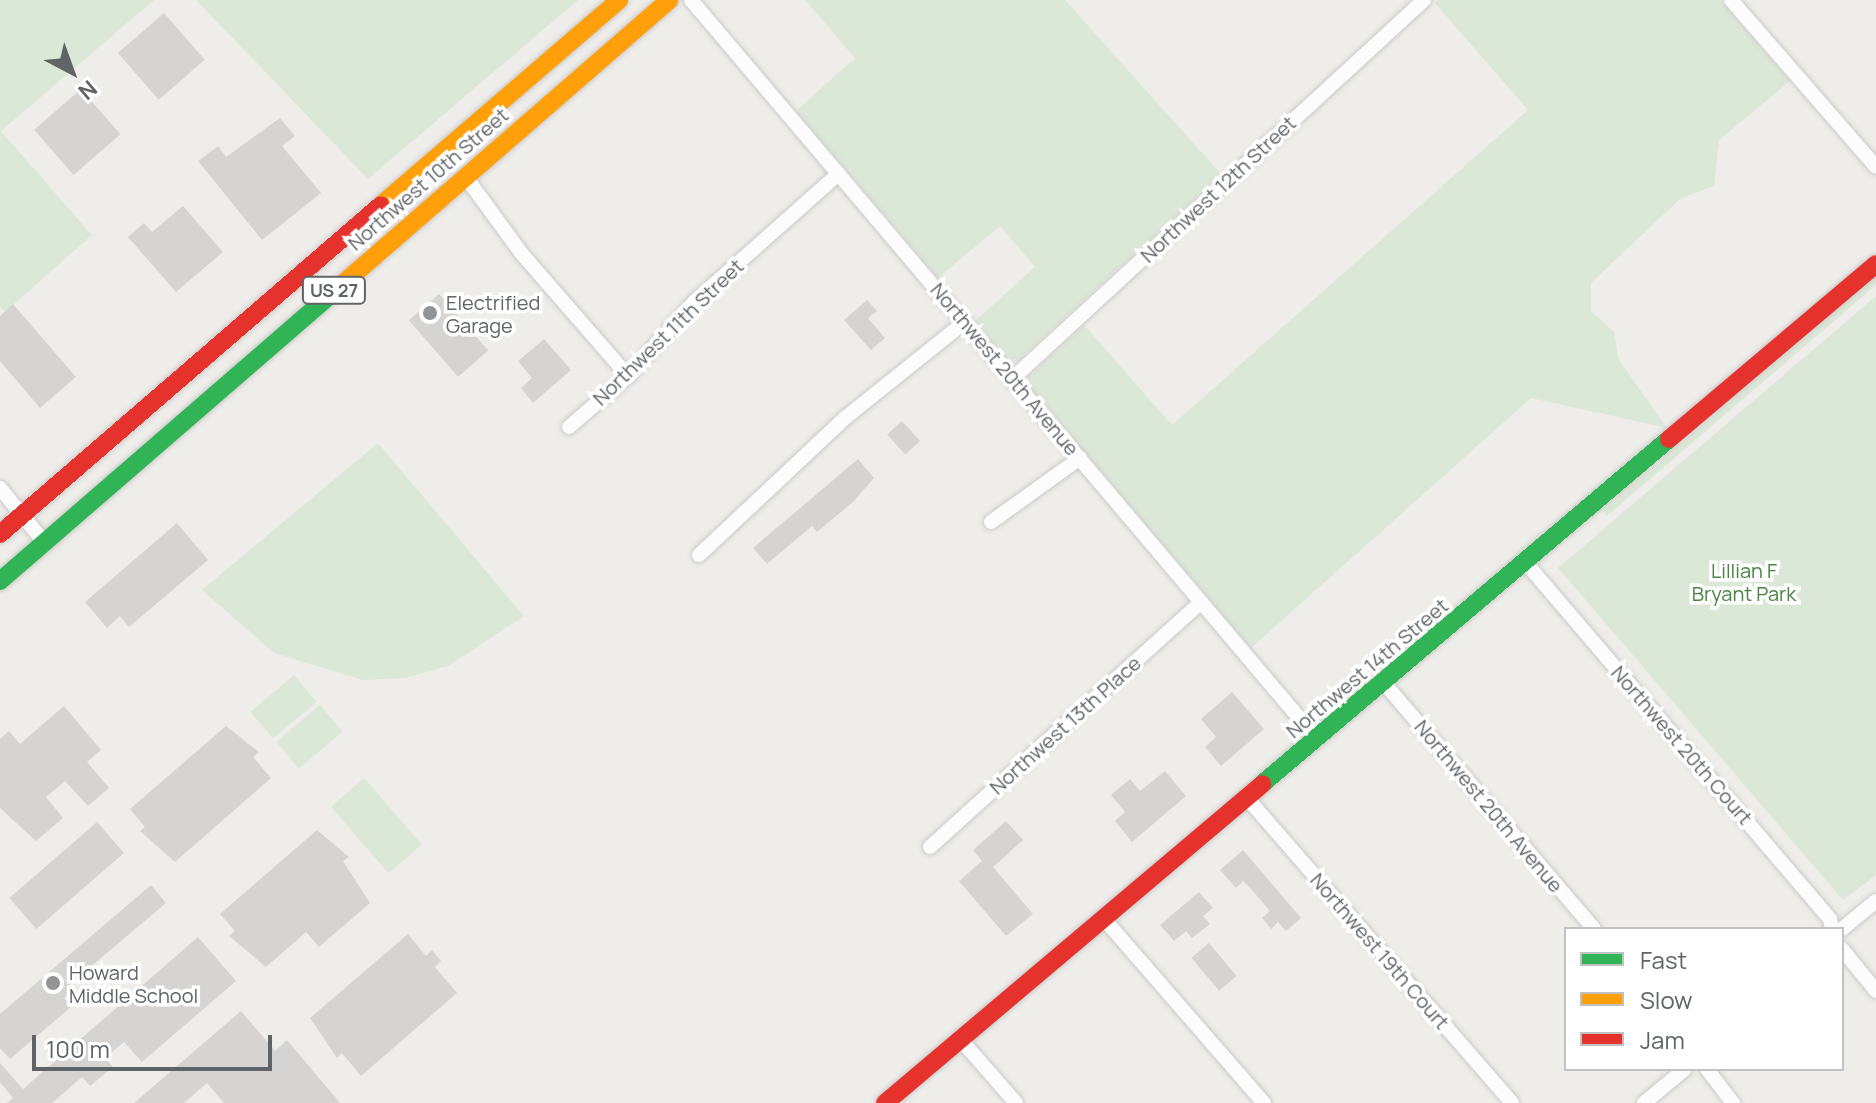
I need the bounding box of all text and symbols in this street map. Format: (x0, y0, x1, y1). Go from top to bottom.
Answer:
north arrow (32, 32, 112, 112)
text: N (72, 74, 104, 107)
street label: Northwest 10th Street (343, 103, 513, 255)
street label: Northwest 12th Street (1135, 111, 1301, 267)
street label: Northwest 11th Street (588, 254, 748, 410)
road number: US 27 (300, 276, 368, 304)
street label: Northwest 20th Avenue (926, 278, 1084, 460)
place label: Electrified Garage (446, 290, 540, 337)
marker: Electrified Garage (421, 304, 439, 322)
park label: Lillian F Bryant Park (1692, 559, 1796, 606)
street label: Northwest 14th Street (1281, 593, 1453, 743)
street label: Northwest 13th Place (985, 651, 1145, 799)
street label: Northwest 20th Court (1607, 661, 1757, 829)
street label: Northwest 20th Avenue (1410, 715, 1568, 897)
street label: Northwest 19th Court (1306, 868, 1454, 1034)
legend (1564, 927, 1844, 1071)
text: Fast (1640, 943, 1687, 976)
place label: Howard Middle School (69, 960, 198, 1007)
marker: Howard Middle School (44, 974, 62, 992)
text: Slow (1640, 983, 1693, 1016)
scale bar (36, 1019, 276, 1069)
text: Jam (1640, 1023, 1685, 1056)
text: 100 m (46, 1032, 110, 1065)

